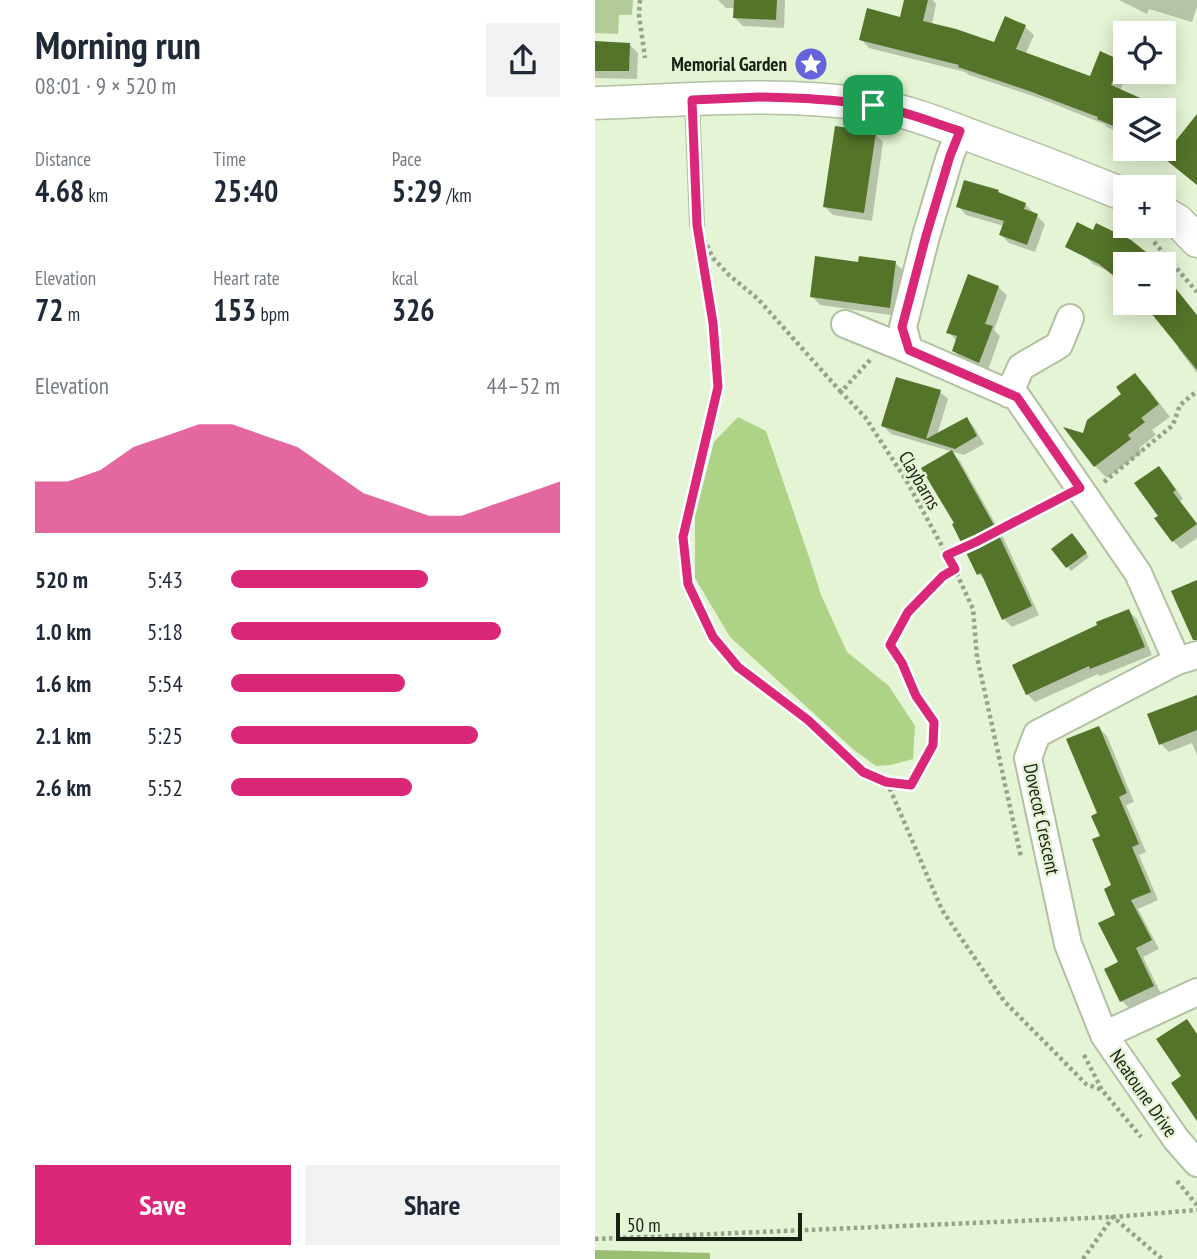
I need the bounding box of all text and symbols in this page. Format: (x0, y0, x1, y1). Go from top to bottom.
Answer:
text: Morning run (35, 20, 201, 69)
map controls (1113, 21, 1176, 315)
button: locate (1113, 21, 1176, 84)
button: share (486, 23, 560, 97)
place icon: Memorial Garden (792, 45, 830, 83)
place label: Memorial Garden (671, 52, 787, 76)
text: 08:01 · 9 × 520 m (35, 71, 176, 100)
pin (843, 75, 903, 135)
icon: arrive (854, 86, 892, 124)
button: layers (1113, 98, 1176, 161)
text: Distance (35, 147, 91, 171)
text: Time (213, 147, 246, 171)
text: Pace (392, 147, 422, 171)
text: 4.68 (35, 171, 84, 210)
text: 25:40 (213, 171, 278, 210)
text: 5:29 (392, 171, 442, 210)
button: + (1113, 175, 1176, 238)
text: km (84, 183, 108, 207)
text: /km (442, 183, 472, 207)
button: − (1113, 252, 1176, 315)
text: Elevation (35, 266, 96, 290)
text: Heart rate (213, 266, 280, 290)
text: kcal (392, 266, 418, 290)
text: 72 (35, 290, 64, 329)
text: 153 (213, 290, 256, 329)
text: 326 (392, 290, 435, 329)
text: m (64, 302, 80, 326)
text: bpm (256, 302, 289, 326)
text: Elevation (35, 371, 109, 400)
text: 44–52 m (487, 371, 560, 400)
street label: Claybarns (894, 446, 946, 514)
text: 520 m (35, 565, 88, 594)
text: 5:43 (147, 565, 183, 594)
text: 1.0 km (35, 617, 91, 646)
text: 5:18 (147, 617, 183, 646)
text: 1.6 km (35, 669, 91, 698)
text: 5:54 (147, 669, 183, 698)
text: 2.1 km (35, 721, 91, 750)
text: 5:25 (147, 721, 183, 750)
street label: Dovecot Crescent (1019, 761, 1066, 877)
text: 2.6 km (35, 773, 91, 802)
text: 5:52 (147, 773, 183, 802)
street label: Neatoune Drive (1105, 1044, 1183, 1142)
button: Save (35, 1165, 291, 1245)
button: Share (305, 1165, 560, 1245)
scale bar (616, 1210, 801, 1242)
text: 50 m (627, 1213, 661, 1237)

